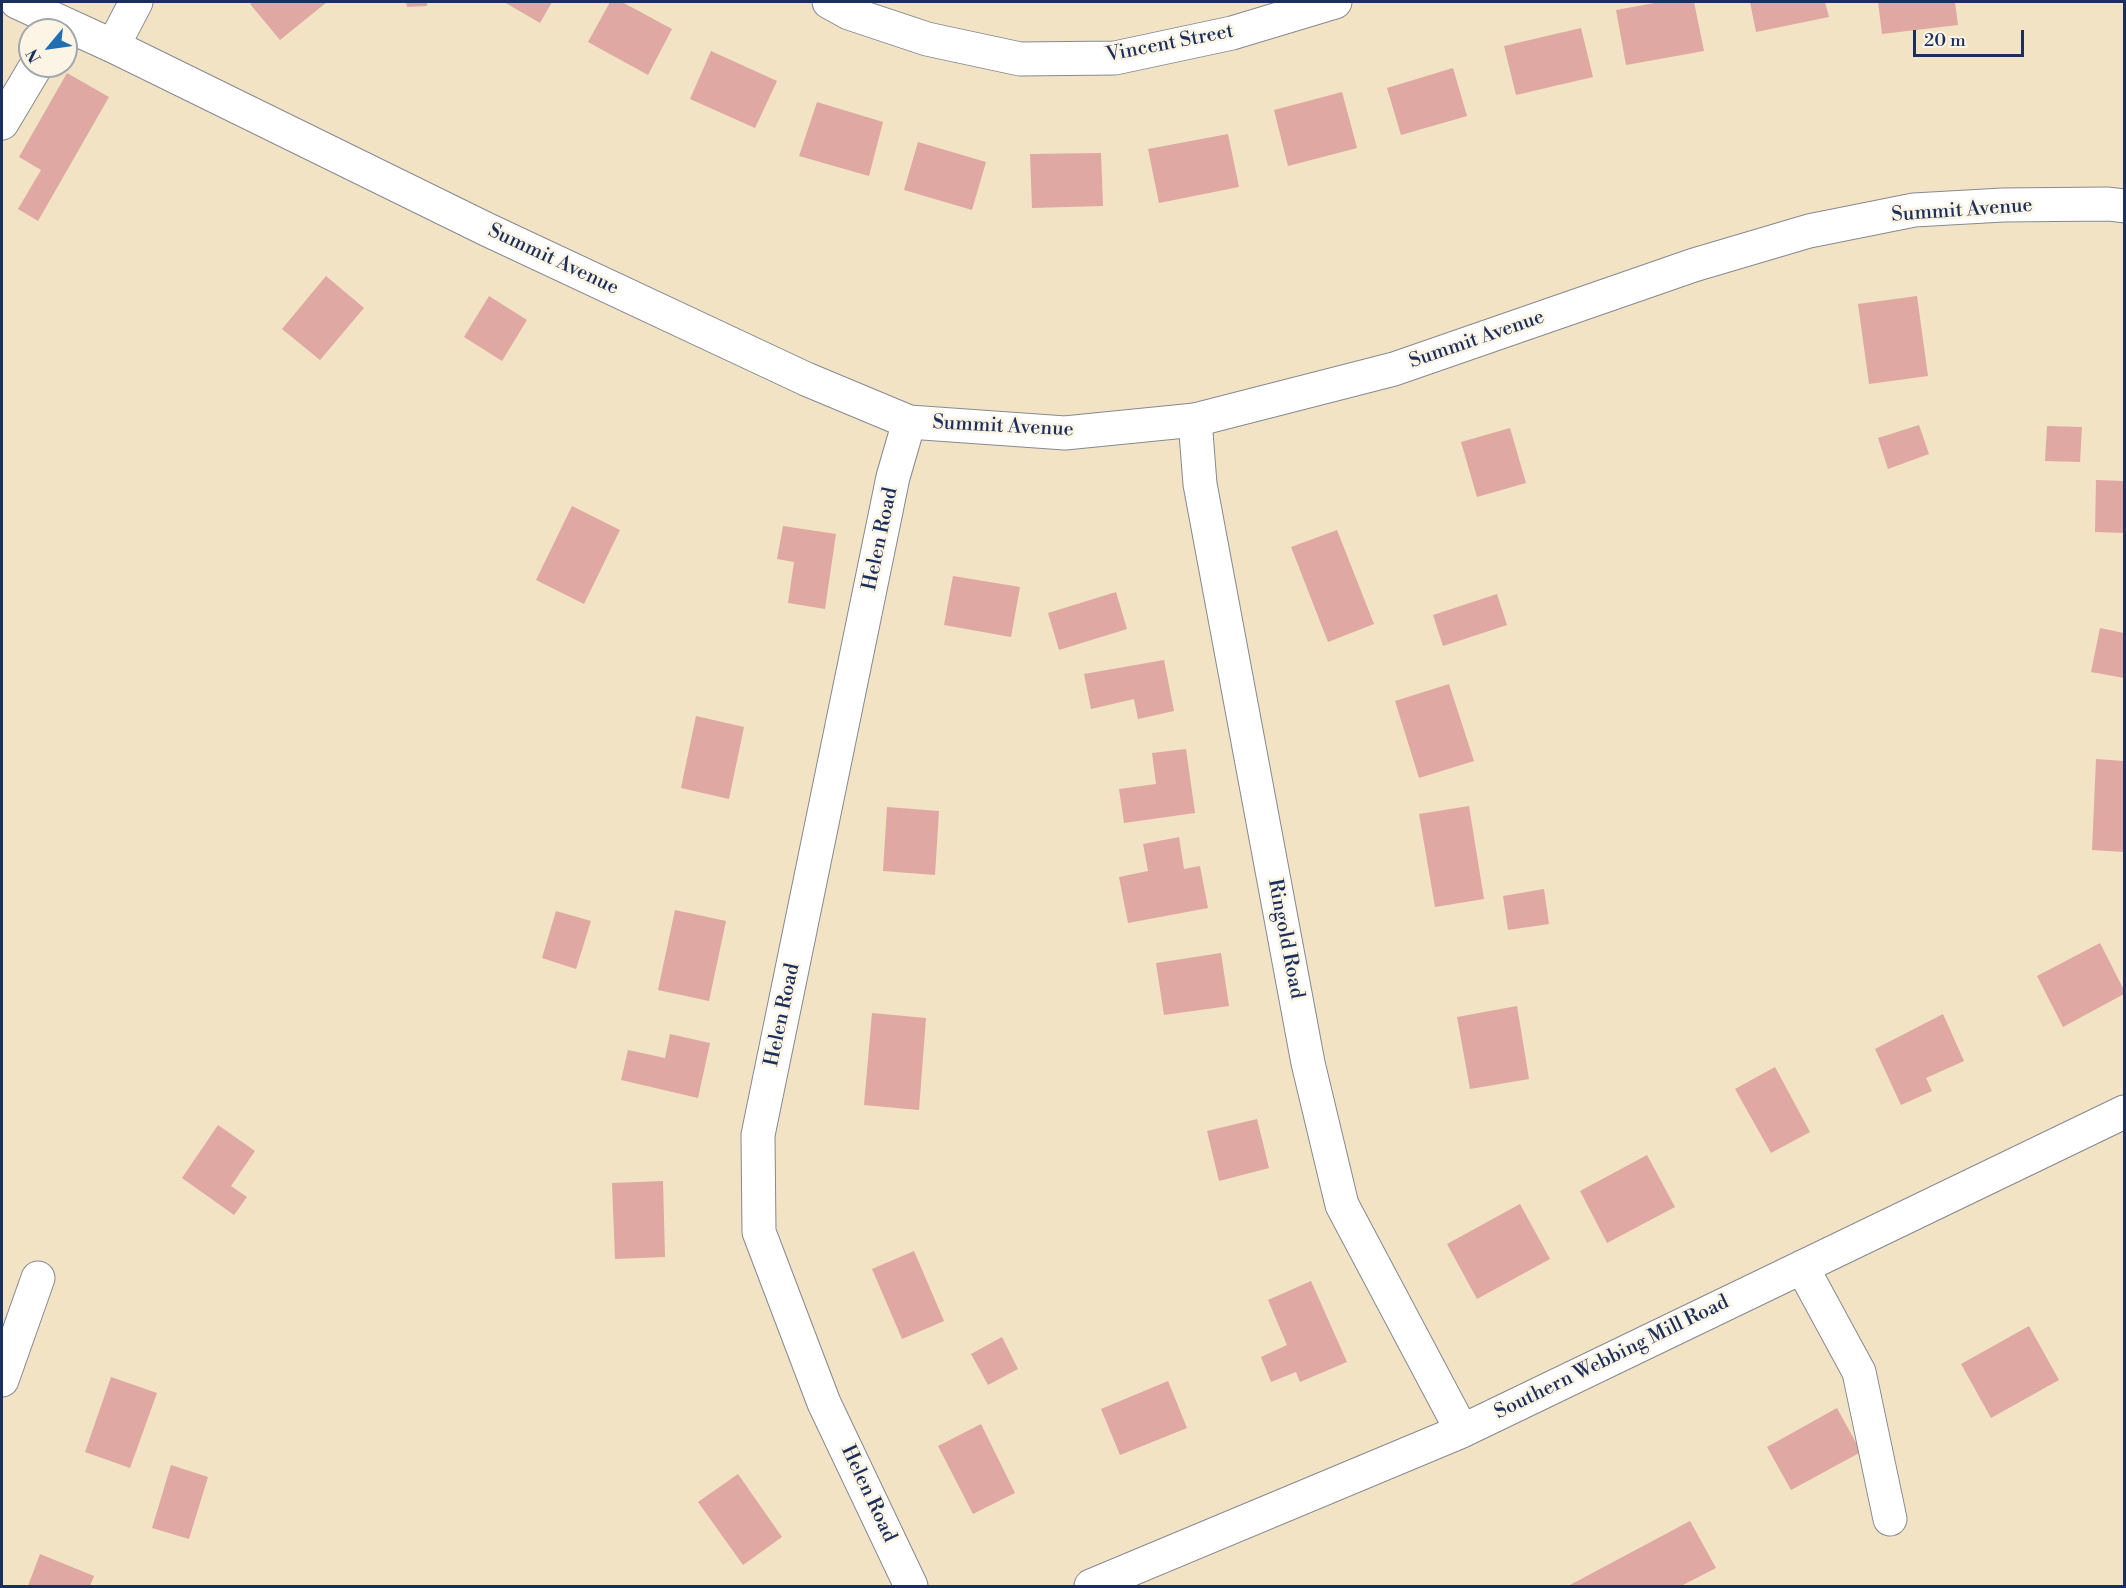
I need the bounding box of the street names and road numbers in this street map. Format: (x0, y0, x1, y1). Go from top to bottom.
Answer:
street label: Vincent Street (1104, 20, 1236, 68)
street label: Summit Avenue (1891, 194, 2033, 228)
street label: Summit Avenue (484, 219, 622, 301)
street label: Summit Avenue (1406, 306, 1548, 374)
street label: Summit Avenue (932, 411, 1074, 443)
street label: Helen Road (858, 485, 904, 593)
street label: Ringold Road (1262, 877, 1308, 1001)
street label: Helen Road (760, 961, 806, 1069)
street label: Southern Webbing Mill Road (1491, 1291, 1733, 1425)
street label: Helen Road (835, 1442, 901, 1546)

